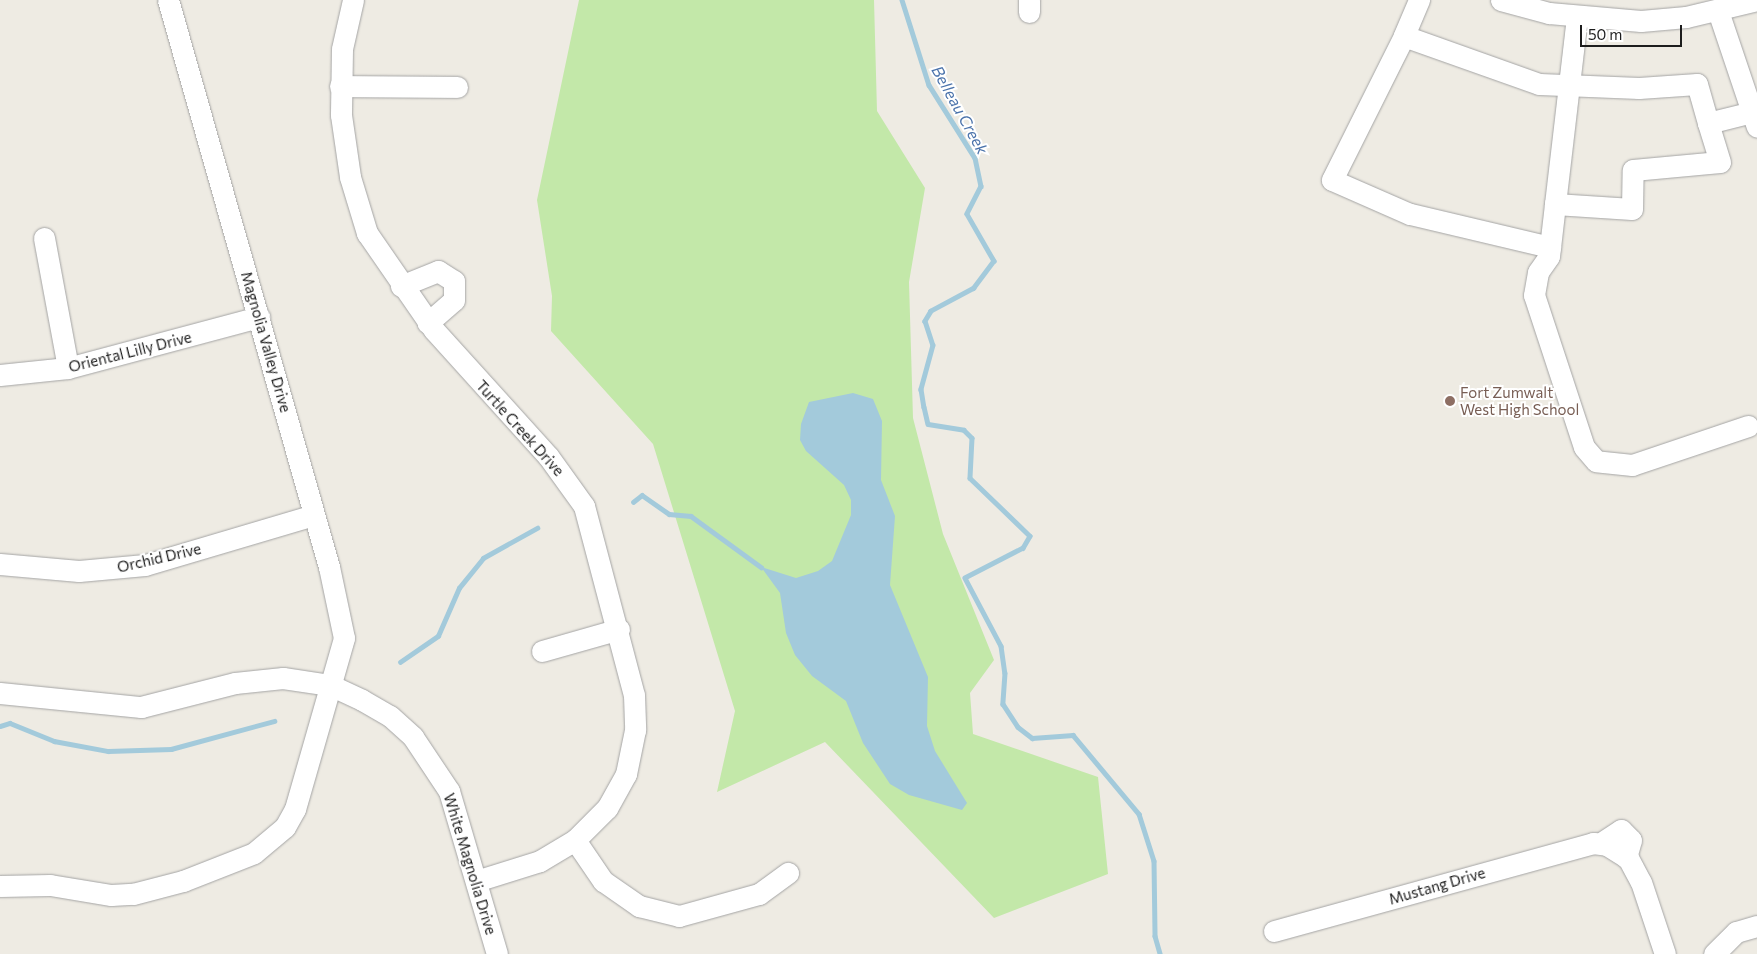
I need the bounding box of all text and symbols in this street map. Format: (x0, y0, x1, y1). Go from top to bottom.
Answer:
scale bar (1582, 15, 1684, 47)
text: 50 m (1588, 25, 1622, 43)
water label: Belleau Creek (928, 62, 992, 158)
street label: Magnolia Valley Drive (237, 269, 295, 415)
street label: Oriental Lilly Drive (67, 328, 193, 376)
street label: Turtle Creek Drive (472, 376, 568, 480)
place label: Fort Zumwalt West High School (1460, 383, 1579, 418)
marker: Fort Zumwalt West High School (1444, 395, 1456, 407)
street label: Orchid Drive (115, 540, 203, 576)
street label: White Magnolia Drive (440, 791, 500, 937)
street label: Mustang Drive (1387, 864, 1487, 908)

